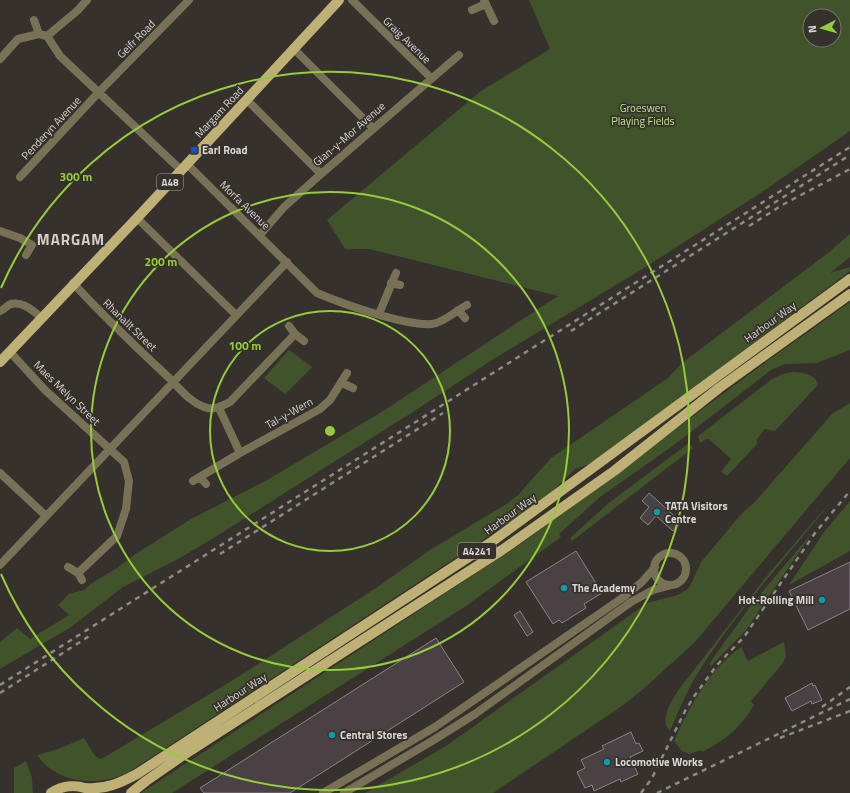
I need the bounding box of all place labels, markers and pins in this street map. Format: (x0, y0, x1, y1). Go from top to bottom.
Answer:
place label: Earl Road (202, 142, 247, 158)
marker: Earl Road (189, 145, 199, 155)
centre of rings (323, 424, 337, 438)
place label: TATA Visitors Centre (665, 498, 728, 527)
marker: TATA Visitors Centre (652, 507, 662, 517)
place label: The Academy (572, 580, 636, 596)
marker: The Academy (559, 583, 569, 593)
place label: Hot-Rolling Mill (738, 592, 814, 608)
marker: Hot-Rolling Mill (817, 595, 827, 605)
place label: Central Stores (340, 727, 407, 743)
marker: Central Stores (327, 730, 337, 740)
place label: Locomotive Works (615, 754, 703, 770)
marker: Locomotive Works (602, 757, 612, 767)

